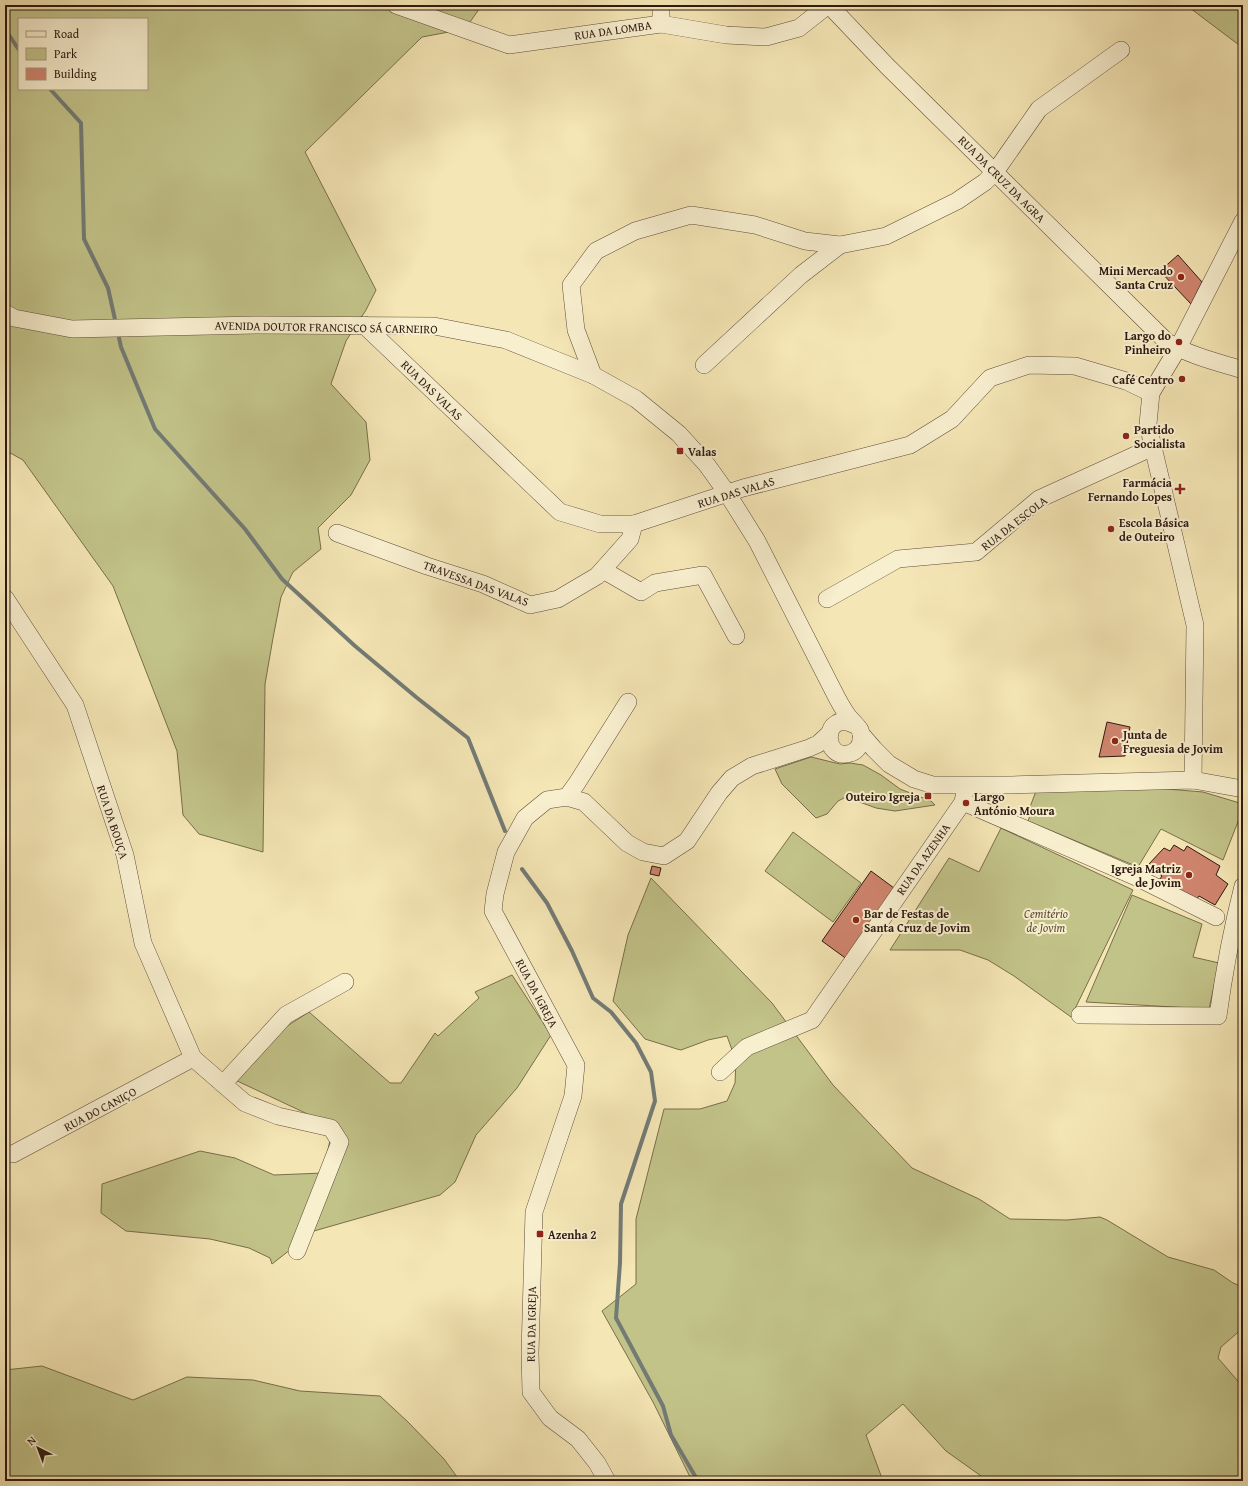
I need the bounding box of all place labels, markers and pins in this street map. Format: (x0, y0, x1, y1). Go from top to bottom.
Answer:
place label: Mini Mercado Santa Cruz (1099, 262, 1174, 293)
marker: Mini Mercado Santa Cruz (1176, 272, 1186, 282)
place label: Largo do Pinheiro (1124, 327, 1172, 358)
marker: Largo do Pinheiro (1174, 337, 1184, 347)
place label: Café Centro (1112, 371, 1175, 388)
marker: Café Centro (1177, 374, 1187, 384)
place label: Partido Socialista (1134, 421, 1186, 452)
marker: Partido Socialista (1121, 431, 1131, 441)
place label: Valas (688, 443, 717, 460)
marker: Valas (675, 446, 685, 456)
place label: Farmácia Fernando Lopes (1088, 474, 1173, 505)
marker: Farmácia Fernando Lopes (1175, 484, 1185, 494)
place label: Escola Básica de Outeiro (1119, 514, 1190, 545)
marker: Escola Básica de Outeiro (1106, 524, 1116, 534)
place label: Junta de Freguesia de Jovim (1121, 726, 1224, 757)
marker: Junta de Freguesia de Jovim (1110, 736, 1120, 746)
place label: Outeiro Igreja (846, 788, 921, 805)
place label: Largo António Moura (974, 788, 1056, 819)
marker: Outeiro Igreja (923, 791, 933, 801)
marker: Largo António Moura (961, 798, 971, 808)
place label: Igreja Matriz de Jovim (1111, 860, 1182, 891)
marker: Igreja Matriz de Jovim (1184, 870, 1194, 880)
place label: Bar de Festas de Santa Cruz de Jovim (864, 905, 971, 936)
marker: Bar de Festas de Santa Cruz de Jovim (851, 915, 861, 925)
place label: Azenha 2 (548, 1226, 596, 1243)
marker: Azenha 2 (535, 1229, 545, 1239)

